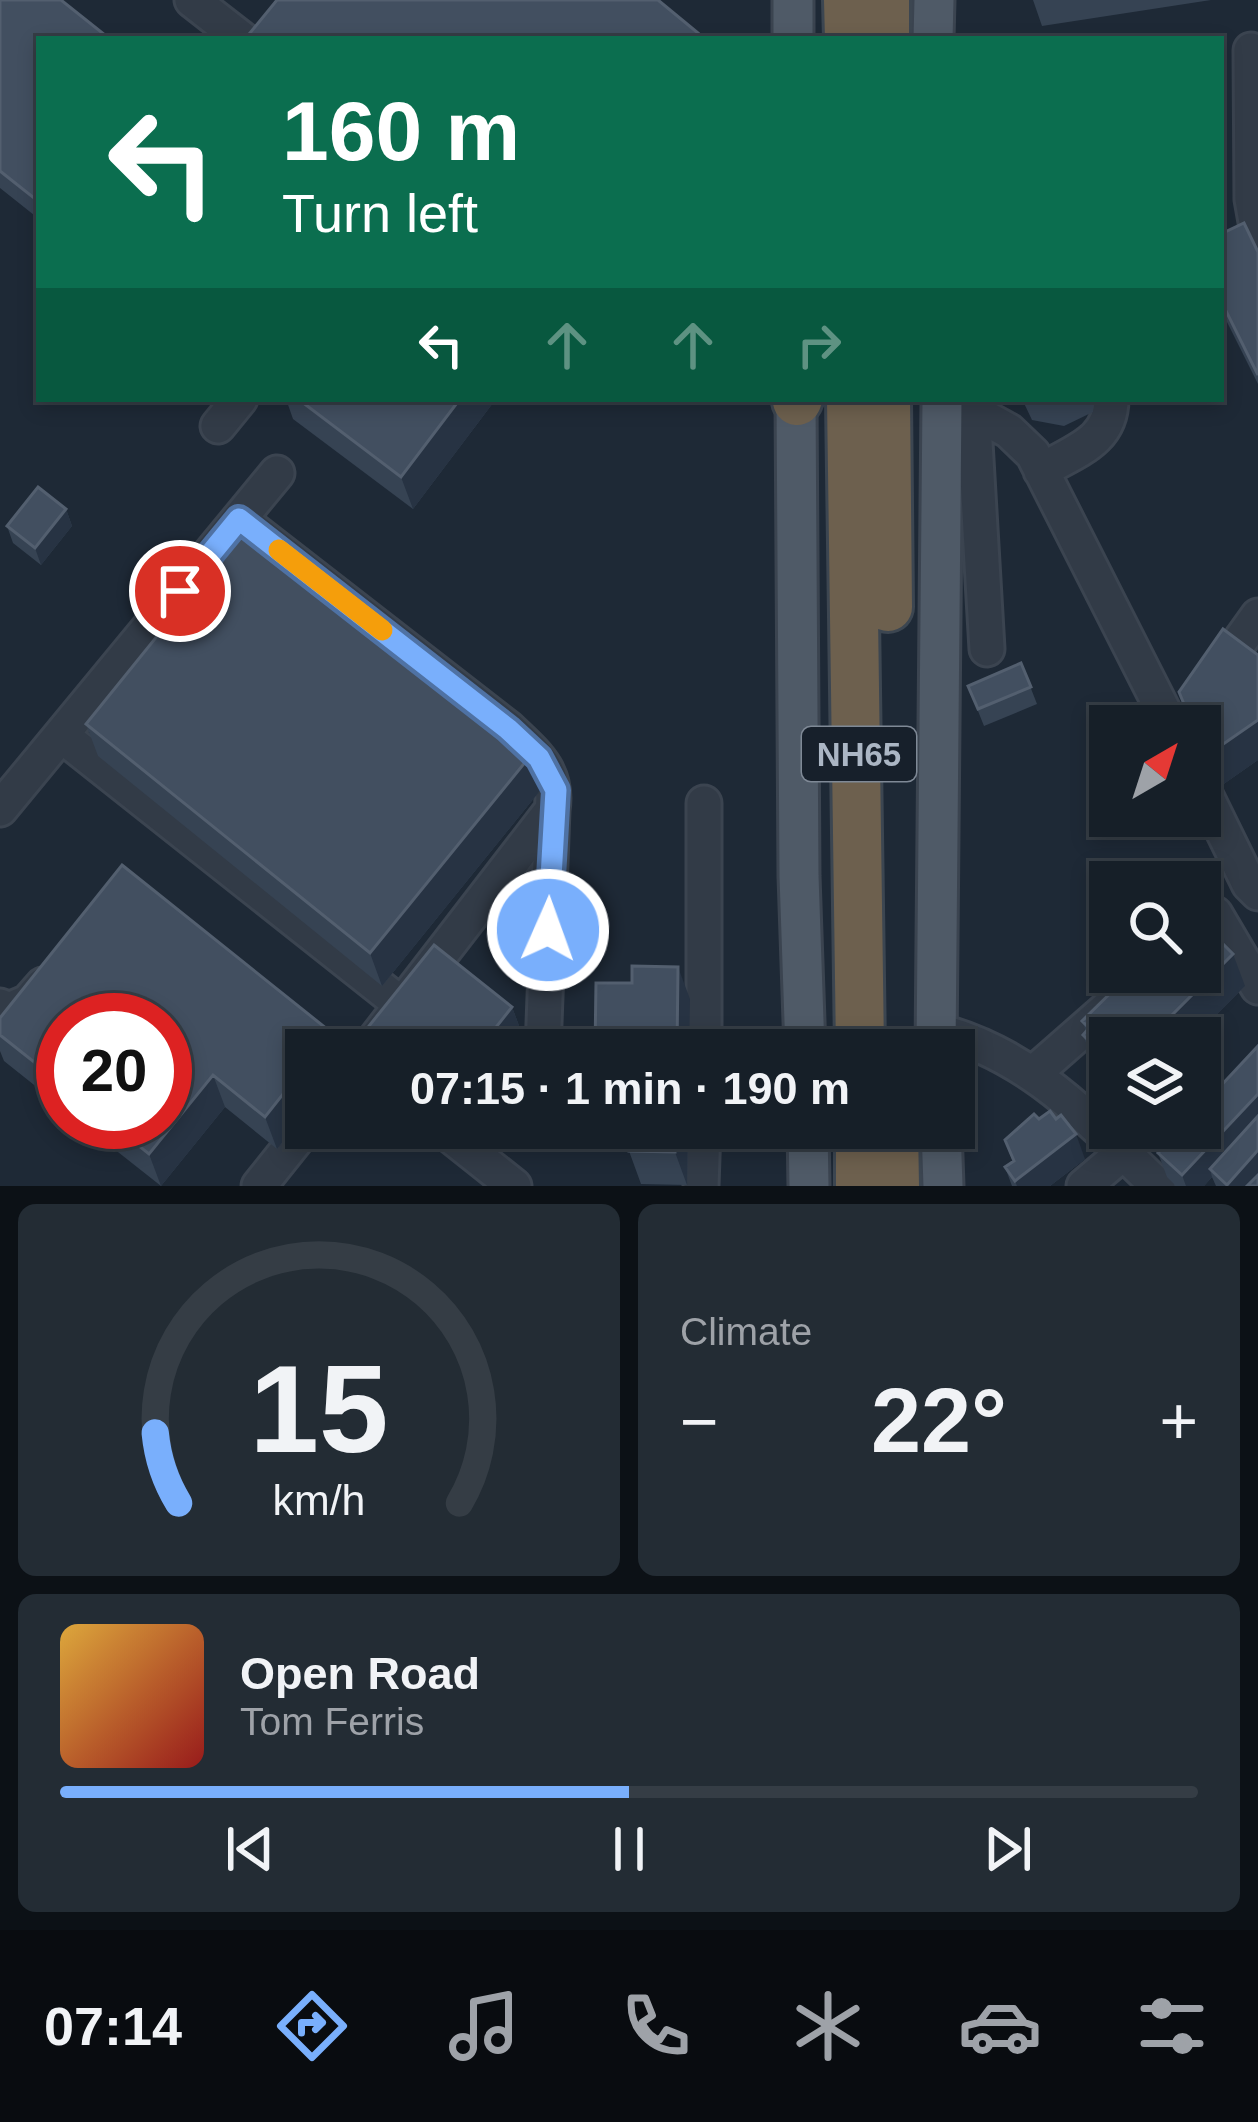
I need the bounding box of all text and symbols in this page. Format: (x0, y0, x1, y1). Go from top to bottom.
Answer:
icon: left (84, 84, 240, 240)
text: 160 m (282, 84, 520, 178)
text: Turn left (282, 183, 478, 243)
icon: left (408, 312, 474, 378)
icon: ahead (534, 312, 600, 378)
icon: ahead (660, 312, 726, 378)
icon: right (786, 312, 852, 378)
pin (129, 540, 231, 642)
icon: arrive (147, 558, 213, 624)
north arrow (1089, 705, 1221, 837)
map controls (1089, 705, 1221, 1149)
road number: NH65 (802, 727, 916, 781)
button: search (1089, 861, 1221, 993)
position arrow (485, 867, 611, 993)
speed limit sign: 20 (36, 993, 192, 1149)
button: layers (1089, 1017, 1221, 1149)
text: 07:15 · 1 min · 190 m (410, 1063, 850, 1114)
text: Climate (680, 1310, 812, 1353)
text: 15 (250, 1339, 388, 1478)
text: 22° (871, 1371, 1007, 1471)
text: − (680, 1384, 719, 1458)
text: + (1159, 1384, 1198, 1458)
text: km/h (273, 1476, 365, 1524)
text: Open Road (240, 1648, 480, 1699)
text: Tom Ferris (240, 1700, 424, 1743)
icon: previous (217, 1816, 283, 1882)
icon: pause (596, 1816, 662, 1882)
icon: next (975, 1816, 1041, 1882)
icon: directions (270, 1984, 354, 2068)
icon: music (442, 1984, 526, 2068)
icon: phone (614, 1984, 698, 2068)
icon: climate (786, 1984, 870, 2068)
icon: car (958, 1984, 1042, 2068)
icon: filters (1130, 1984, 1214, 2068)
text: 07:14 (44, 1996, 182, 2056)

